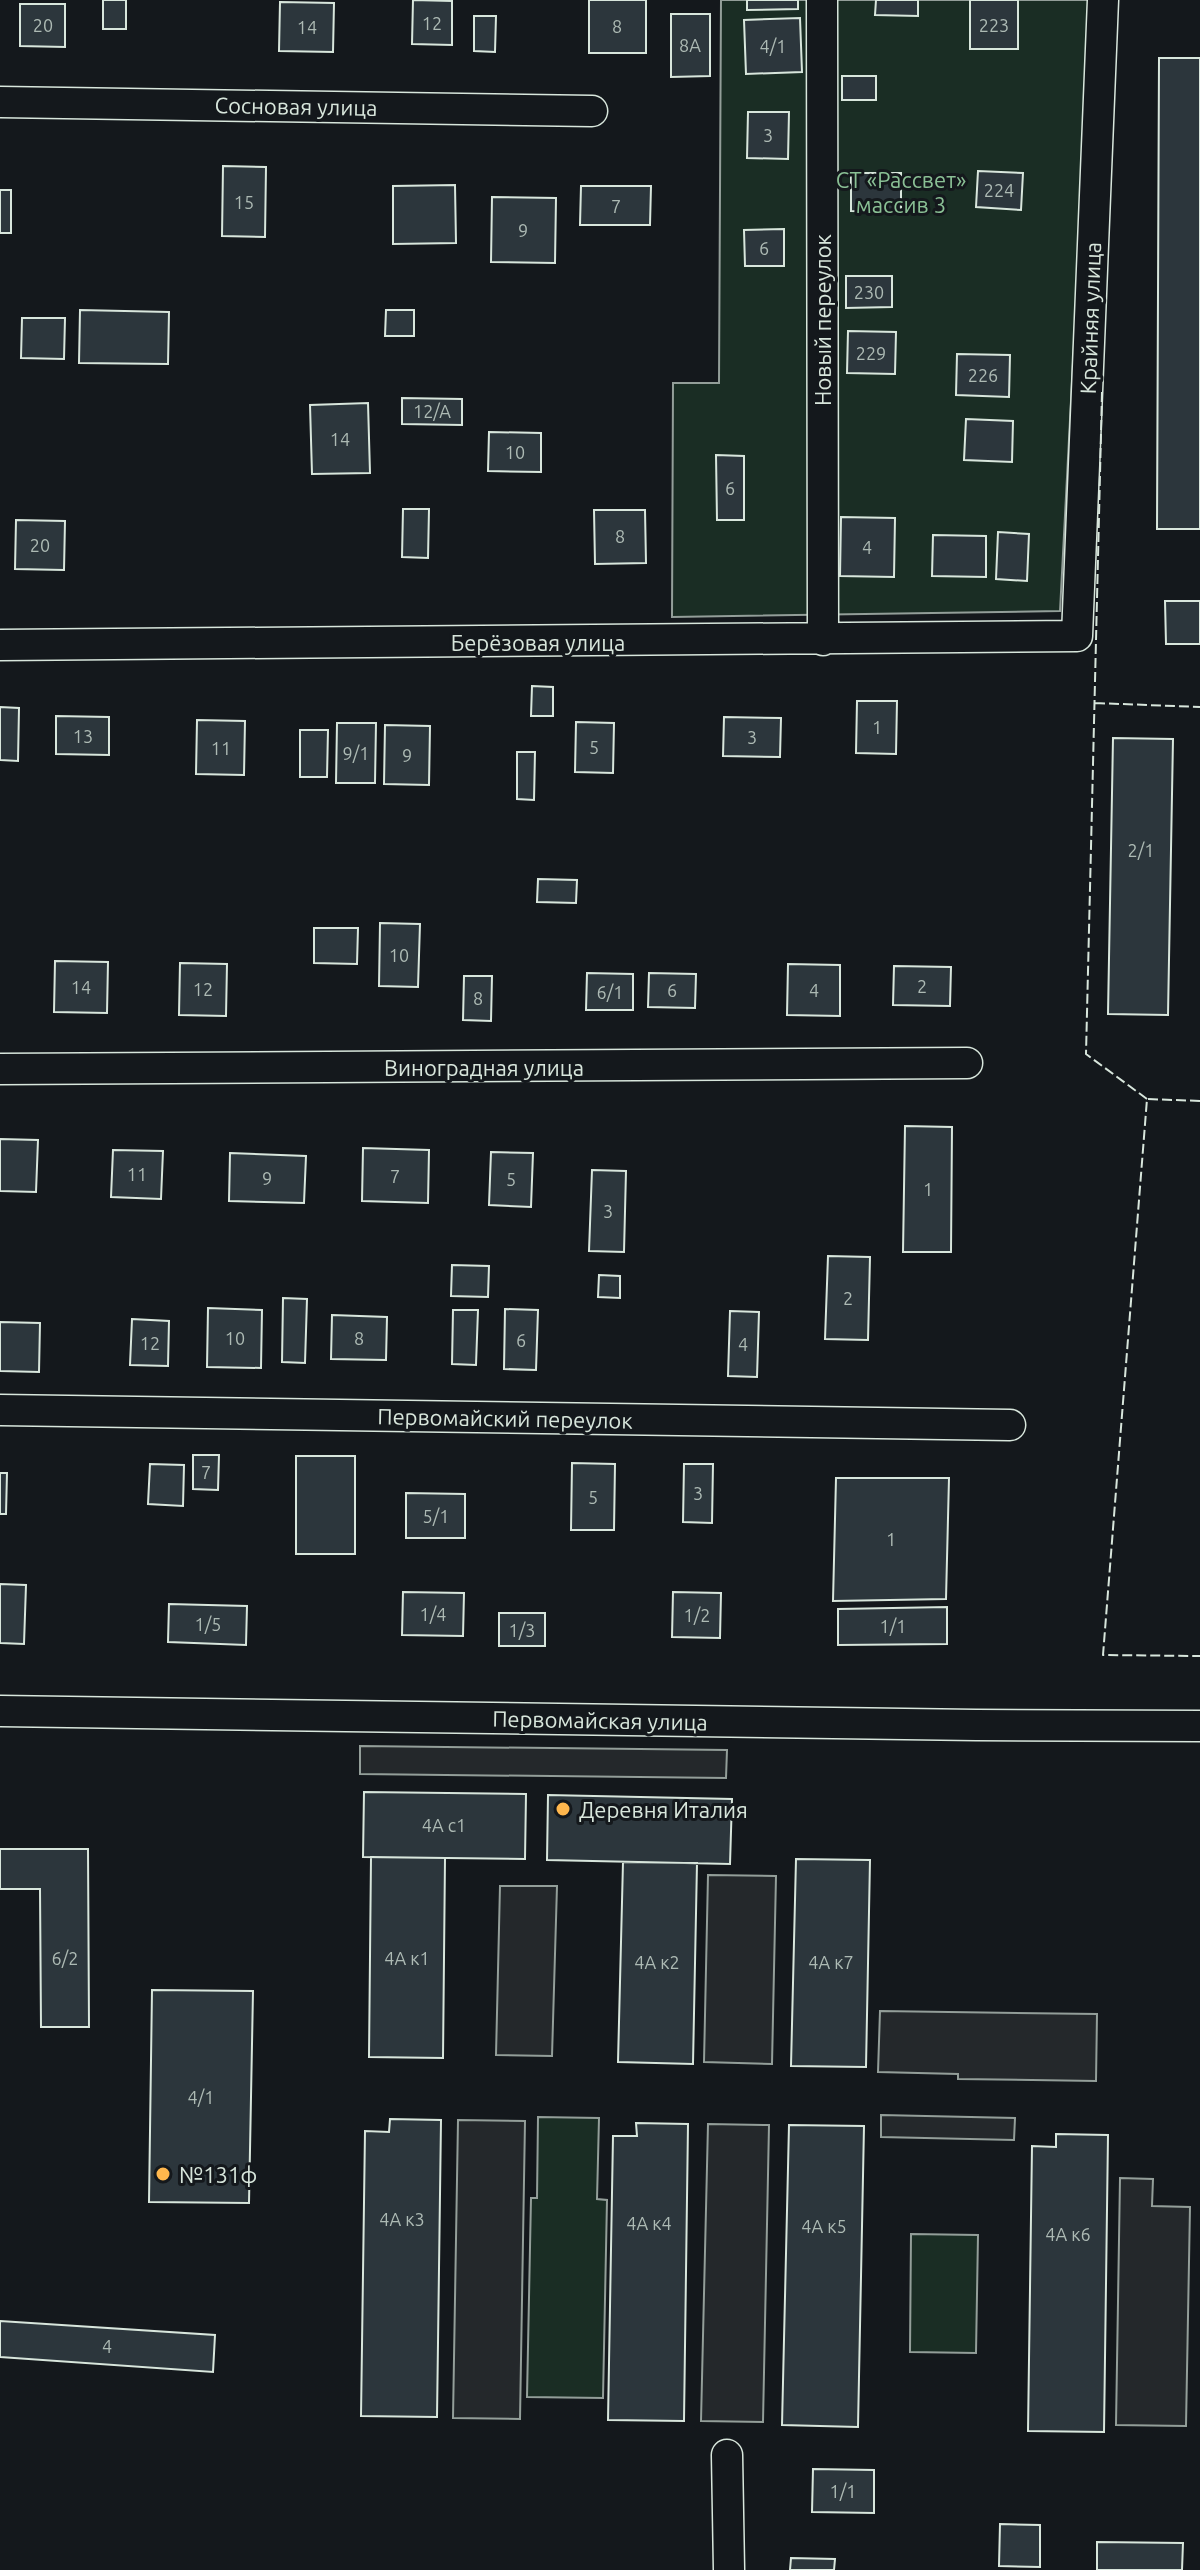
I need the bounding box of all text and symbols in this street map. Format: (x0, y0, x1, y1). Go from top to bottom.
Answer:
house number: 12 (422, 13, 442, 33)
house number: 20 (33, 15, 53, 35)
house number: 223 (979, 15, 1009, 35)
house number: 8 (612, 16, 622, 36)
house number: 14 (297, 17, 317, 37)
house number: 8А (679, 35, 701, 55)
house number: 4/1 (760, 36, 786, 56)
street label: Сосновая улица (214, 92, 378, 120)
house number: 3 (763, 125, 773, 145)
park label: СТ «Рассвет» массив 3 (836, 167, 966, 217)
house number: 224 (984, 180, 1014, 200)
house number: 15 (234, 192, 254, 212)
house number: 7 (611, 196, 621, 216)
house number: 9 (518, 220, 528, 240)
street label: Новый переулок (810, 234, 835, 406)
house number: 6 (759, 238, 769, 258)
street label: Крайняя улица (1075, 241, 1105, 395)
house number: 230 (854, 282, 884, 302)
house number: 229 (856, 343, 886, 363)
house number: 226 (968, 365, 998, 385)
house number: 12/А (413, 401, 451, 421)
house number: 14 (330, 429, 350, 449)
house number: 10 (505, 442, 525, 462)
house number: 6 (725, 478, 735, 498)
house number: 8 (615, 526, 625, 546)
house number: 20 (30, 535, 50, 555)
house number: 4 (862, 537, 872, 557)
street label: Берёзовая улица (451, 630, 625, 655)
house number: 1 (872, 717, 882, 737)
house number: 13 (73, 726, 93, 746)
house number: 3 (747, 727, 757, 747)
house number: 5 (589, 737, 599, 757)
house number: 11 (211, 738, 231, 758)
house number: 9/1 (343, 743, 369, 763)
house number: 9 (402, 745, 412, 765)
house number: 2/1 (1128, 840, 1154, 860)
house number: 10 (389, 945, 409, 965)
house number: 2 (917, 976, 927, 996)
house number: 14 (71, 977, 91, 997)
house number: 12 (193, 979, 213, 999)
house number: 6 (667, 980, 677, 1000)
house number: 4 (809, 980, 819, 1000)
house number: 6/1 (597, 982, 623, 1002)
house number: 8 (473, 988, 483, 1008)
street label: Виноградная улица (384, 1055, 584, 1080)
house number: 11 (127, 1164, 147, 1184)
house number: 7 (390, 1166, 400, 1186)
house number: 9 (262, 1168, 272, 1188)
house number: 5 (506, 1169, 516, 1189)
house number: 1 (923, 1179, 933, 1199)
house number: 3 (603, 1201, 613, 1221)
house number: 2 (843, 1288, 853, 1308)
house number: 10 (225, 1328, 245, 1348)
house number: 8 (354, 1328, 364, 1348)
house number: 6 (516, 1330, 526, 1350)
house number: 12 (140, 1333, 160, 1353)
house number: 4 (738, 1334, 748, 1354)
street label: Первомайский переулок (377, 1403, 633, 1433)
house number: 7 (201, 1462, 211, 1482)
house number: 3 (693, 1483, 703, 1503)
house number: 5 (588, 1487, 598, 1507)
house number: 5/1 (423, 1506, 449, 1526)
house number: 1 (886, 1529, 896, 1549)
house number: 1/4 (420, 1604, 446, 1624)
house number: 1/2 (684, 1605, 710, 1625)
house number: 1/5 (195, 1614, 221, 1634)
house number: 1/1 (880, 1616, 906, 1636)
house number: 1/3 (509, 1620, 535, 1640)
street label: Первомайская улица (492, 1706, 708, 1734)
place label: Деревня Италия (579, 1797, 748, 1822)
marker: Деревня Италия (554, 1800, 572, 1818)
house number: 4А с1 (422, 1815, 466, 1835)
house number: 6/2 (52, 1948, 78, 1968)
house number: 4А к1 (384, 1948, 430, 1968)
house number: 4А к2 (634, 1952, 680, 1972)
house number: 4А к7 (808, 1952, 854, 1972)
house number: 4/1 (188, 2087, 214, 2107)
place label: №131ф (179, 2162, 257, 2187)
marker: №131ф (154, 2165, 172, 2183)
house number: 4А к3 (379, 2209, 425, 2229)
house number: 4А к4 (626, 2213, 672, 2233)
house number: 4А к5 (801, 2216, 847, 2236)
house number: 4А к6 (1045, 2224, 1091, 2244)
house number: 4 (102, 2336, 112, 2356)
house number: 1/1 (830, 2481, 856, 2501)

